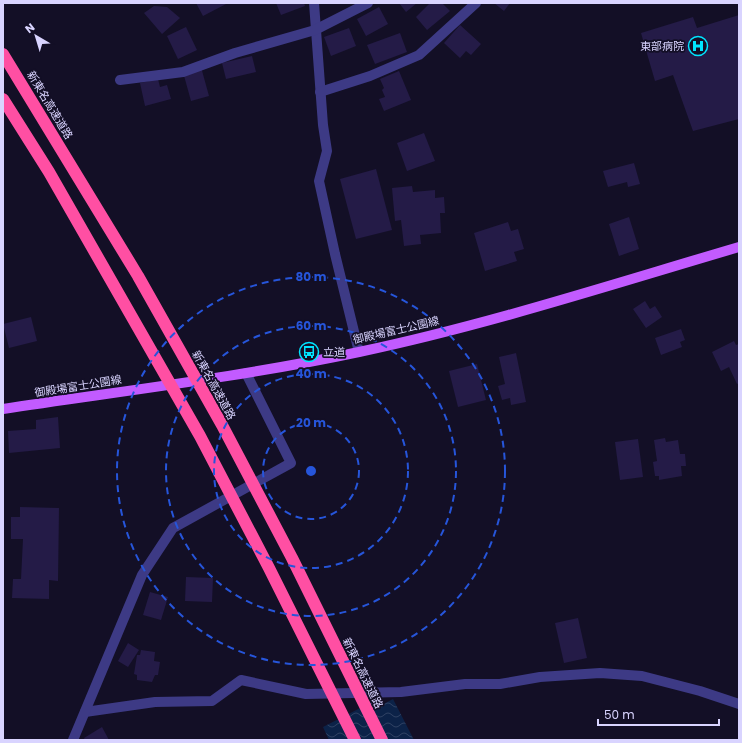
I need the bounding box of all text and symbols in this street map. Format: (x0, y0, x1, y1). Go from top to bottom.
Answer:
north arrow (16, 16, 56, 56)
text: N (22, 19, 38, 37)
hospital icon: 東部病院 (687, 35, 709, 57)
place label: 東部病院 (640, 38, 684, 54)
street label: 新東名高速道路 (23, 68, 77, 142)
text: 80 m (296, 268, 327, 285)
street label: 御殿場富士公園線 (350, 312, 441, 348)
text: 60 m (296, 317, 327, 334)
bus stop icon: 立道 (298, 341, 320, 363)
place label: 立道 (323, 344, 345, 360)
street label: 新東名高速道路 (188, 347, 240, 423)
text: 40 m (295, 365, 327, 382)
street label: 御殿場富士公園線 (32, 371, 123, 401)
text: 20 m (296, 414, 326, 431)
centre of rings (304, 464, 318, 478)
street label: 新東名高速道路 (339, 635, 387, 711)
scale bar (598, 701, 719, 727)
text: 50 m (604, 706, 635, 723)

